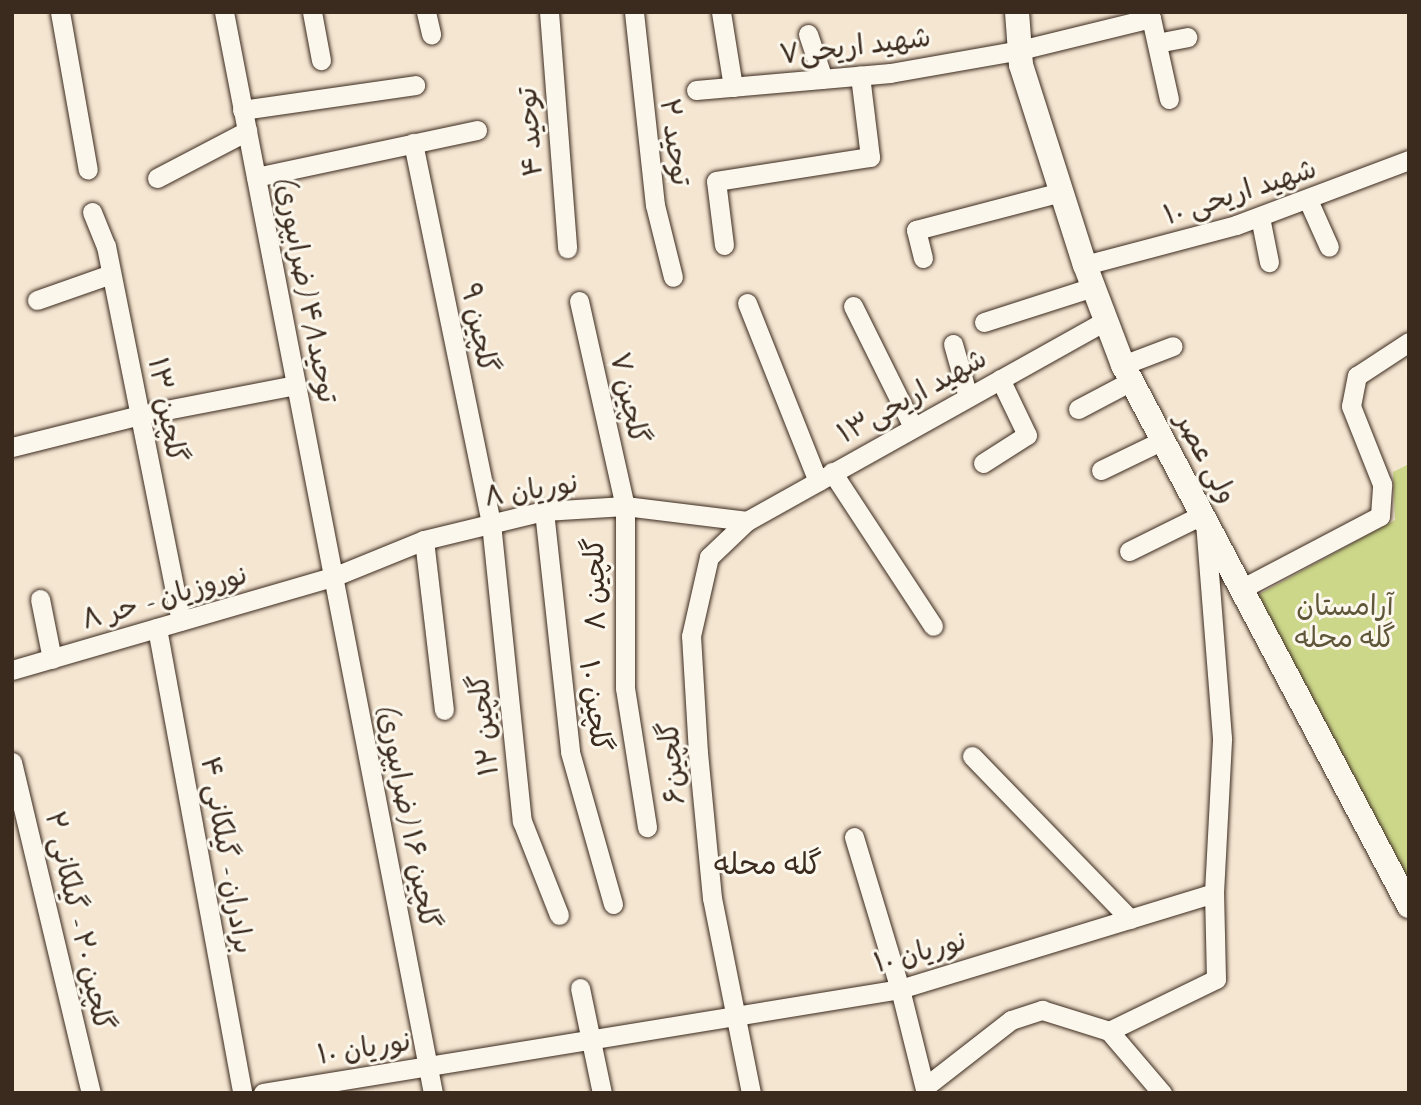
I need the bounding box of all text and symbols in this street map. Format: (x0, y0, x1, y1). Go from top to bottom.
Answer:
street label: شهید اریحی۷ (777, 20, 933, 72)
street label: توحید ۴ (510, 86, 550, 178)
street label: توحید ۲ (652, 96, 698, 188)
street label: شهید اریحی ۱۰ (1160, 152, 1320, 232)
street label: توحید۴/۱ (ضرابپوری) (267, 172, 345, 406)
street label: گلچین ۹ (453, 280, 505, 376)
street label: شهید اریحی۱۳ (832, 341, 992, 451)
street label: گلچین ۷ (602, 349, 656, 447)
street label: گلچین ۱۳ (140, 355, 194, 465)
street label: ولی عصر (1168, 407, 1244, 509)
street label: نوریان ۸ (482, 466, 580, 514)
street label: گلچین ۸ (577, 537, 613, 631)
street label: نوروزیان - حر ۸ (78, 557, 252, 637)
park label: آرامستان گله محله (1294, 589, 1396, 655)
street label: گلچین ۱۰ (572, 658, 618, 754)
street label: گلچین ۱۲ (462, 672, 506, 778)
street label: گلچین ۱۶ (ضرابپوری) (370, 700, 446, 932)
street label: گلچین۶ (652, 720, 692, 806)
street label: برادران - گیلکانی ۴ (193, 754, 261, 956)
street label: گلچین ۲۰ - گیلکانی ۲ (37, 808, 121, 1034)
district label: گله محله (714, 846, 822, 882)
street label: نوریان ۱۰ (870, 924, 970, 980)
street label: نوریان ۱۰ (315, 1024, 413, 1072)

